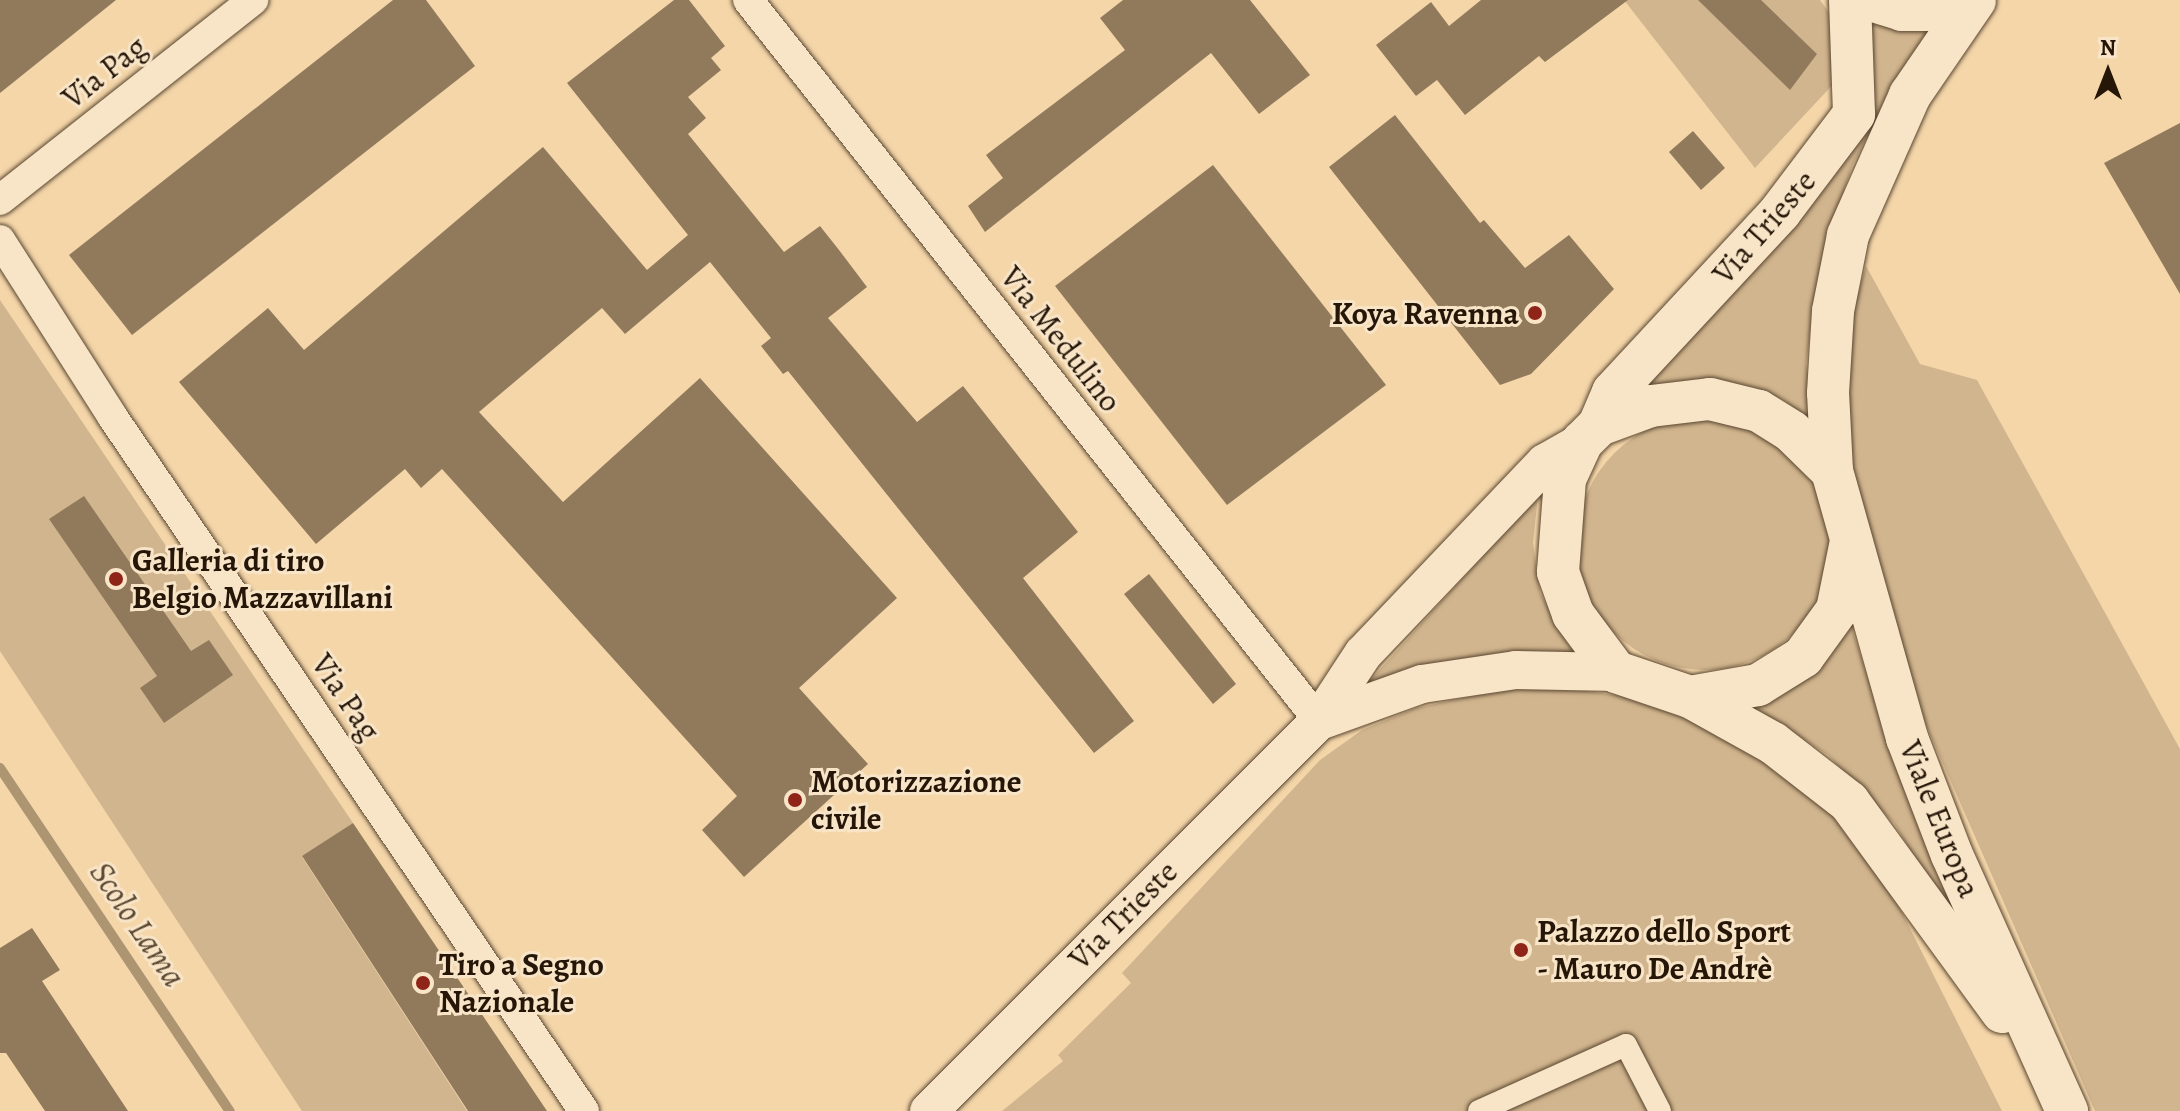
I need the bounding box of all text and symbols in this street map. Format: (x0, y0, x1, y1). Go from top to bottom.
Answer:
street label: Via Pag (54, 27, 154, 117)
north arrow (2068, 32, 2148, 112)
text: N (2100, 33, 2116, 63)
street label: Via Trieste (1704, 162, 1824, 292)
street label: Via Medulino (992, 259, 1130, 419)
place label: Koya Ravenna (1332, 294, 1519, 332)
marker: Koya Ravenna (1526, 304, 1544, 322)
place label: Galleria di tiro Belgio Mazzavillani (132, 542, 393, 617)
marker: Galleria di tiro Belgio Mazzavillani (107, 570, 125, 588)
street label: Via Pag (303, 646, 389, 748)
street label: Viale Europa (1891, 735, 1989, 903)
place label: Motorizzazione civile (811, 763, 1022, 838)
marker: Motorizzazione civile (786, 791, 804, 809)
street label: Via Trieste (1060, 852, 1186, 978)
water label: Scolo Lama (81, 854, 195, 994)
place label: Palazzo dello Sport - Mauro De Andrè (1537, 913, 1791, 988)
marker: Palazzo dello Sport - Mauro De Andrè (1512, 941, 1530, 959)
place label: Tiro a Segno Nazionale (439, 946, 604, 1021)
marker: Tiro a Segno Nazionale (414, 974, 432, 992)

